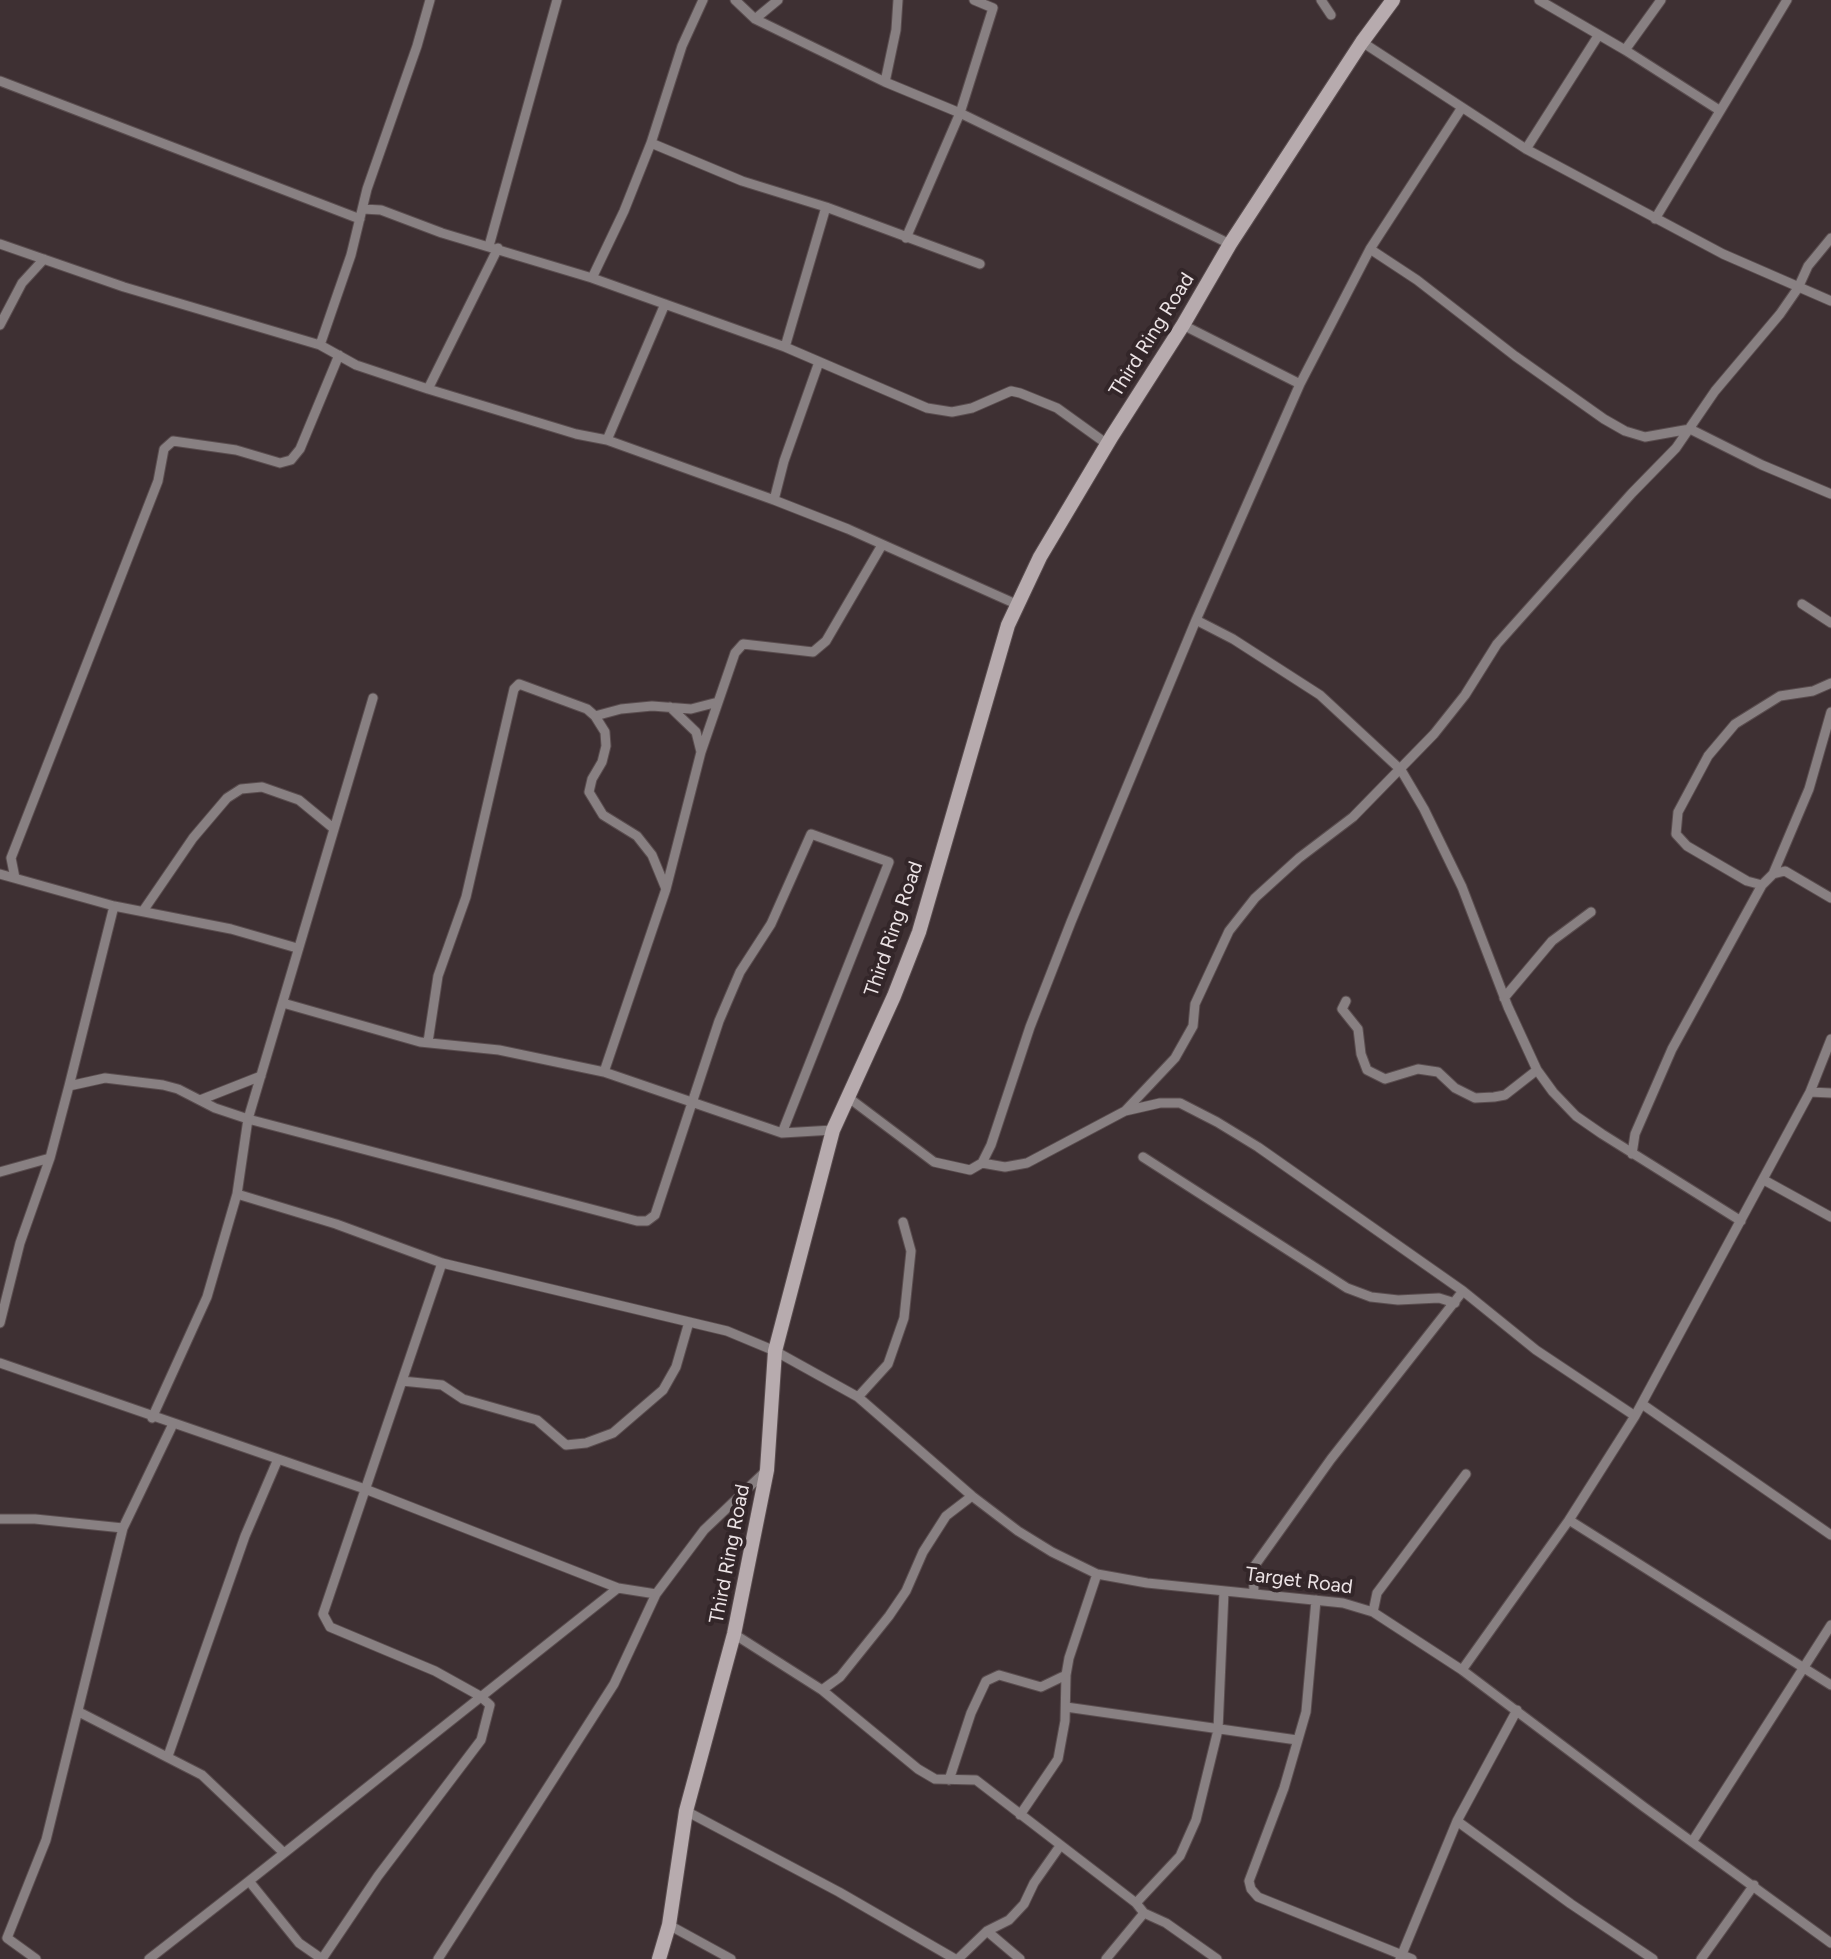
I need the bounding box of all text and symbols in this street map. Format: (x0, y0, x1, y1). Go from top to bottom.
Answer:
street label: Third Ring Road (1104, 269, 1200, 401)
street label: Third Ring Road (860, 858, 928, 1000)
street label: Third Ring Road (705, 1482, 755, 1626)
street label: Target Road (1244, 1563, 1354, 1599)

